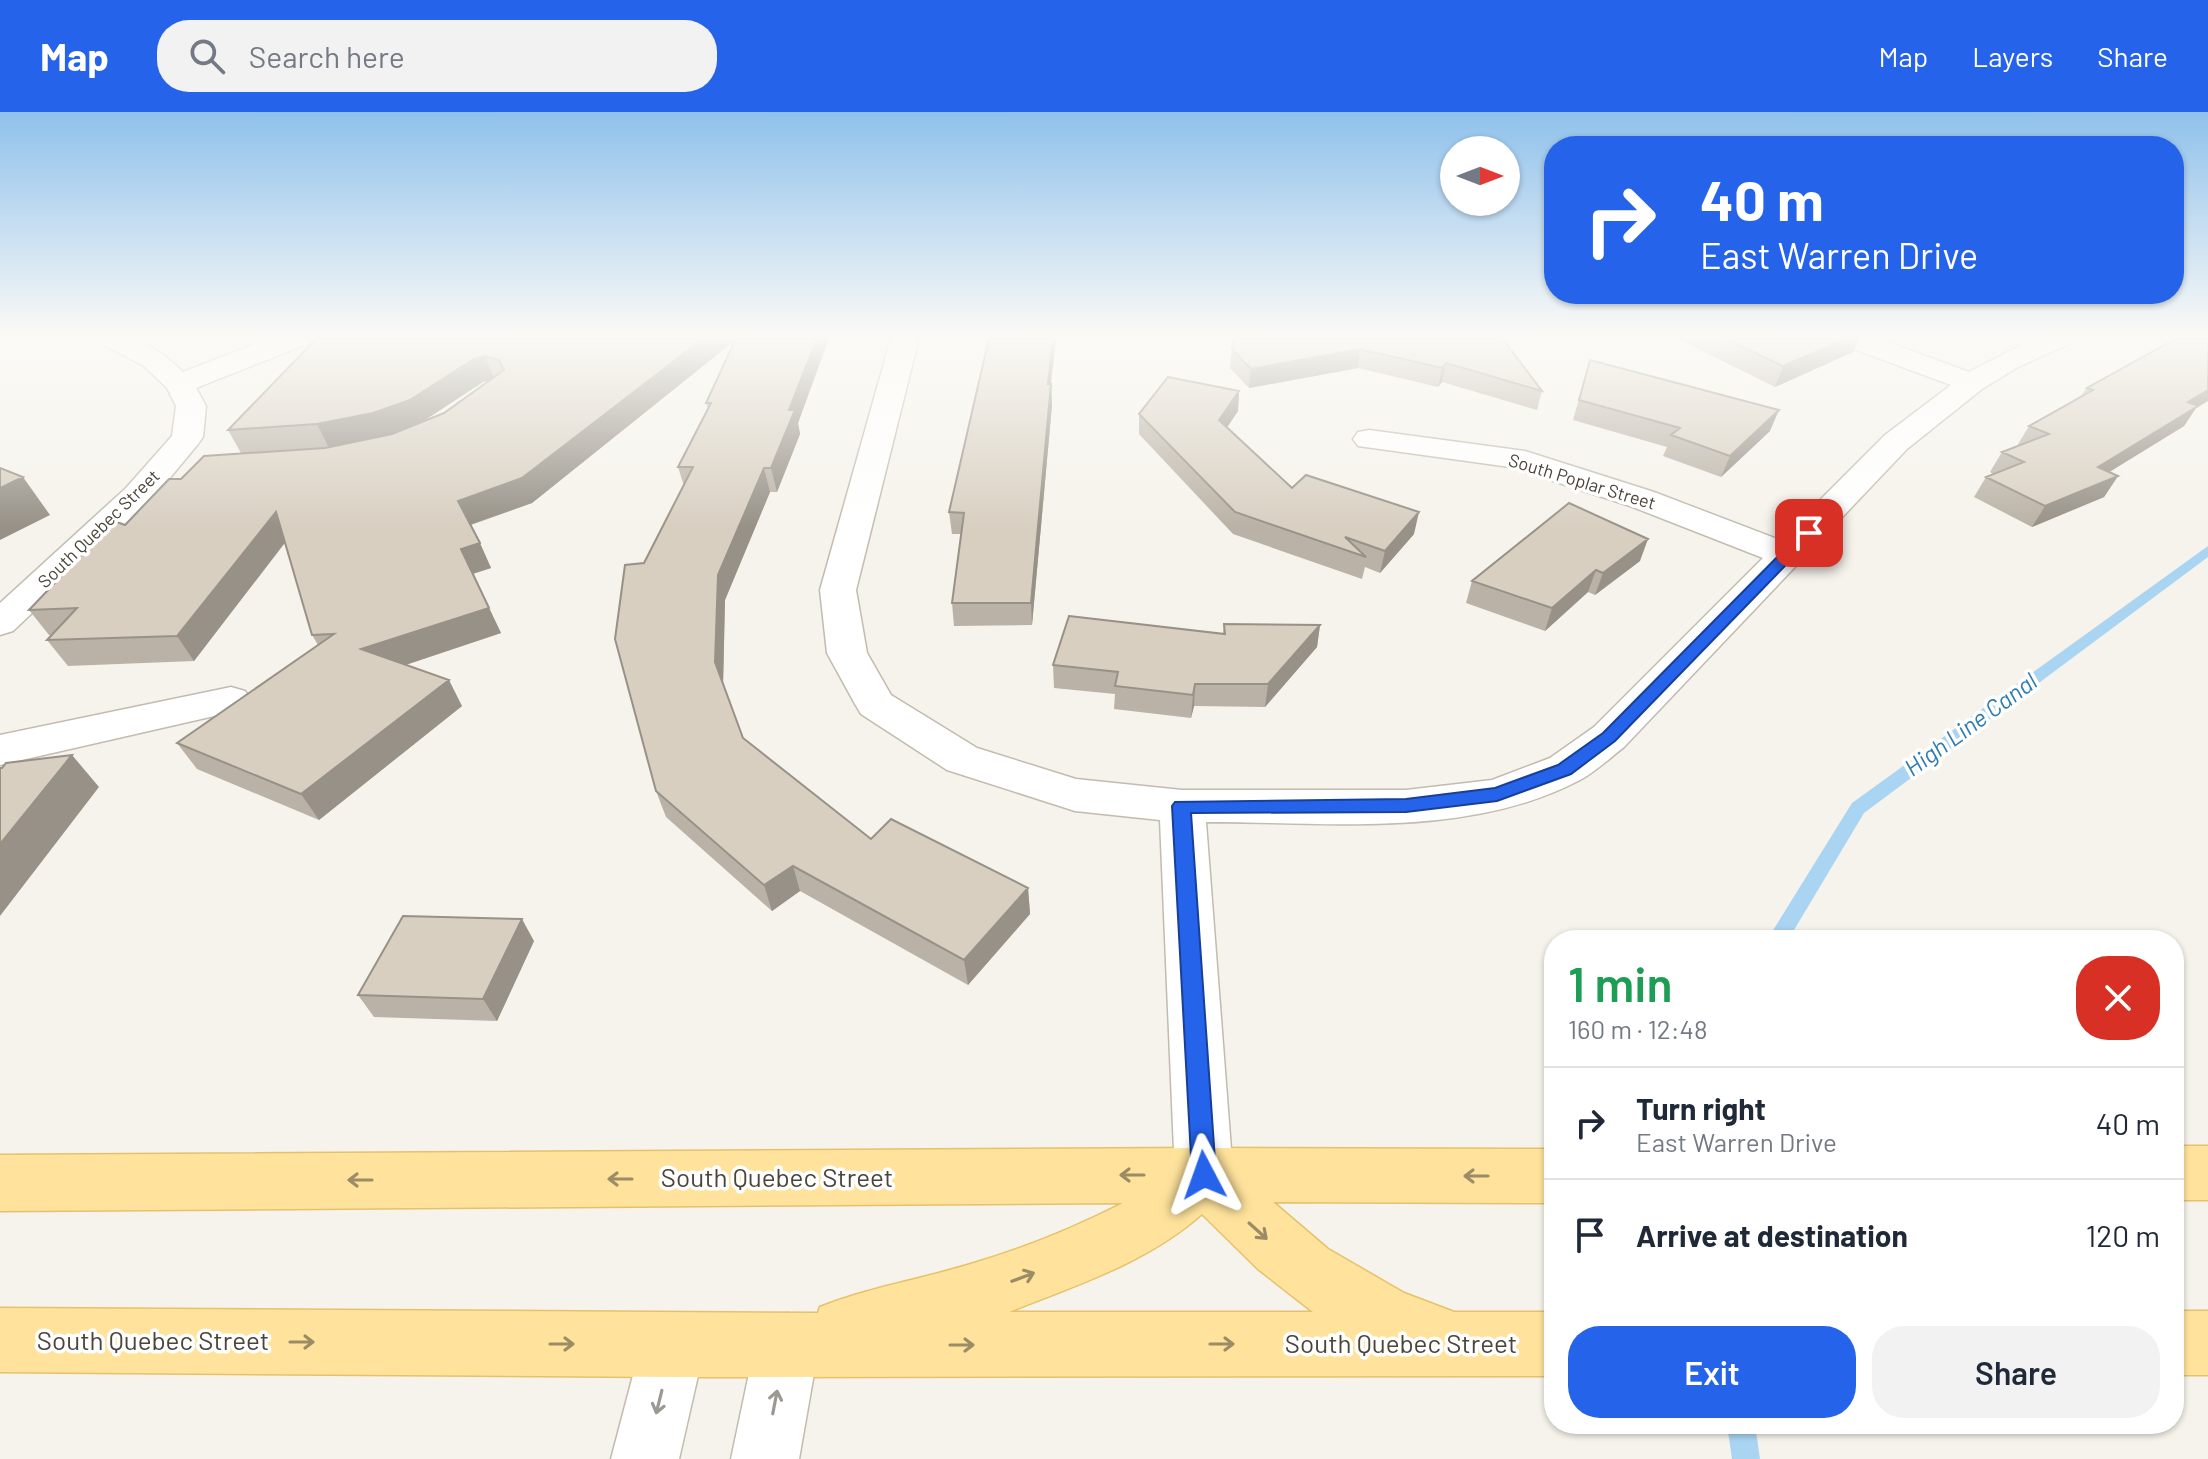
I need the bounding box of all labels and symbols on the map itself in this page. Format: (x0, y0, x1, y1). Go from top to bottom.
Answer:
north arrow (1440, 136, 1520, 216)
street label: South Poplar Street (1506, 448, 1658, 514)
street label: South Quebec Street (33, 465, 164, 592)
pin (1775, 499, 1843, 567)
water label: High Line Canal (1898, 666, 2043, 782)
position arrow (1162, 1133, 1246, 1217)
street label: South Quebec Street (661, 1161, 893, 1192)
one-way arrow (1119, 1167, 1146, 1183)
one-way arrow (1463, 1168, 1490, 1184)
one-way arrow (607, 1171, 634, 1187)
one-way arrow (347, 1173, 374, 1188)
one-way arrow (1248, 1221, 1268, 1239)
one-way arrow (1010, 1269, 1035, 1283)
street label: South Quebec Street (37, 1324, 269, 1355)
street label: South Quebec Street (1285, 1327, 1517, 1358)
one-way arrow (288, 1334, 315, 1350)
one-way arrow (548, 1336, 575, 1352)
one-way arrow (1208, 1336, 1235, 1352)
one-way arrow (948, 1337, 975, 1353)
one-way arrow (651, 1389, 666, 1414)
one-way arrow (768, 1390, 783, 1415)

